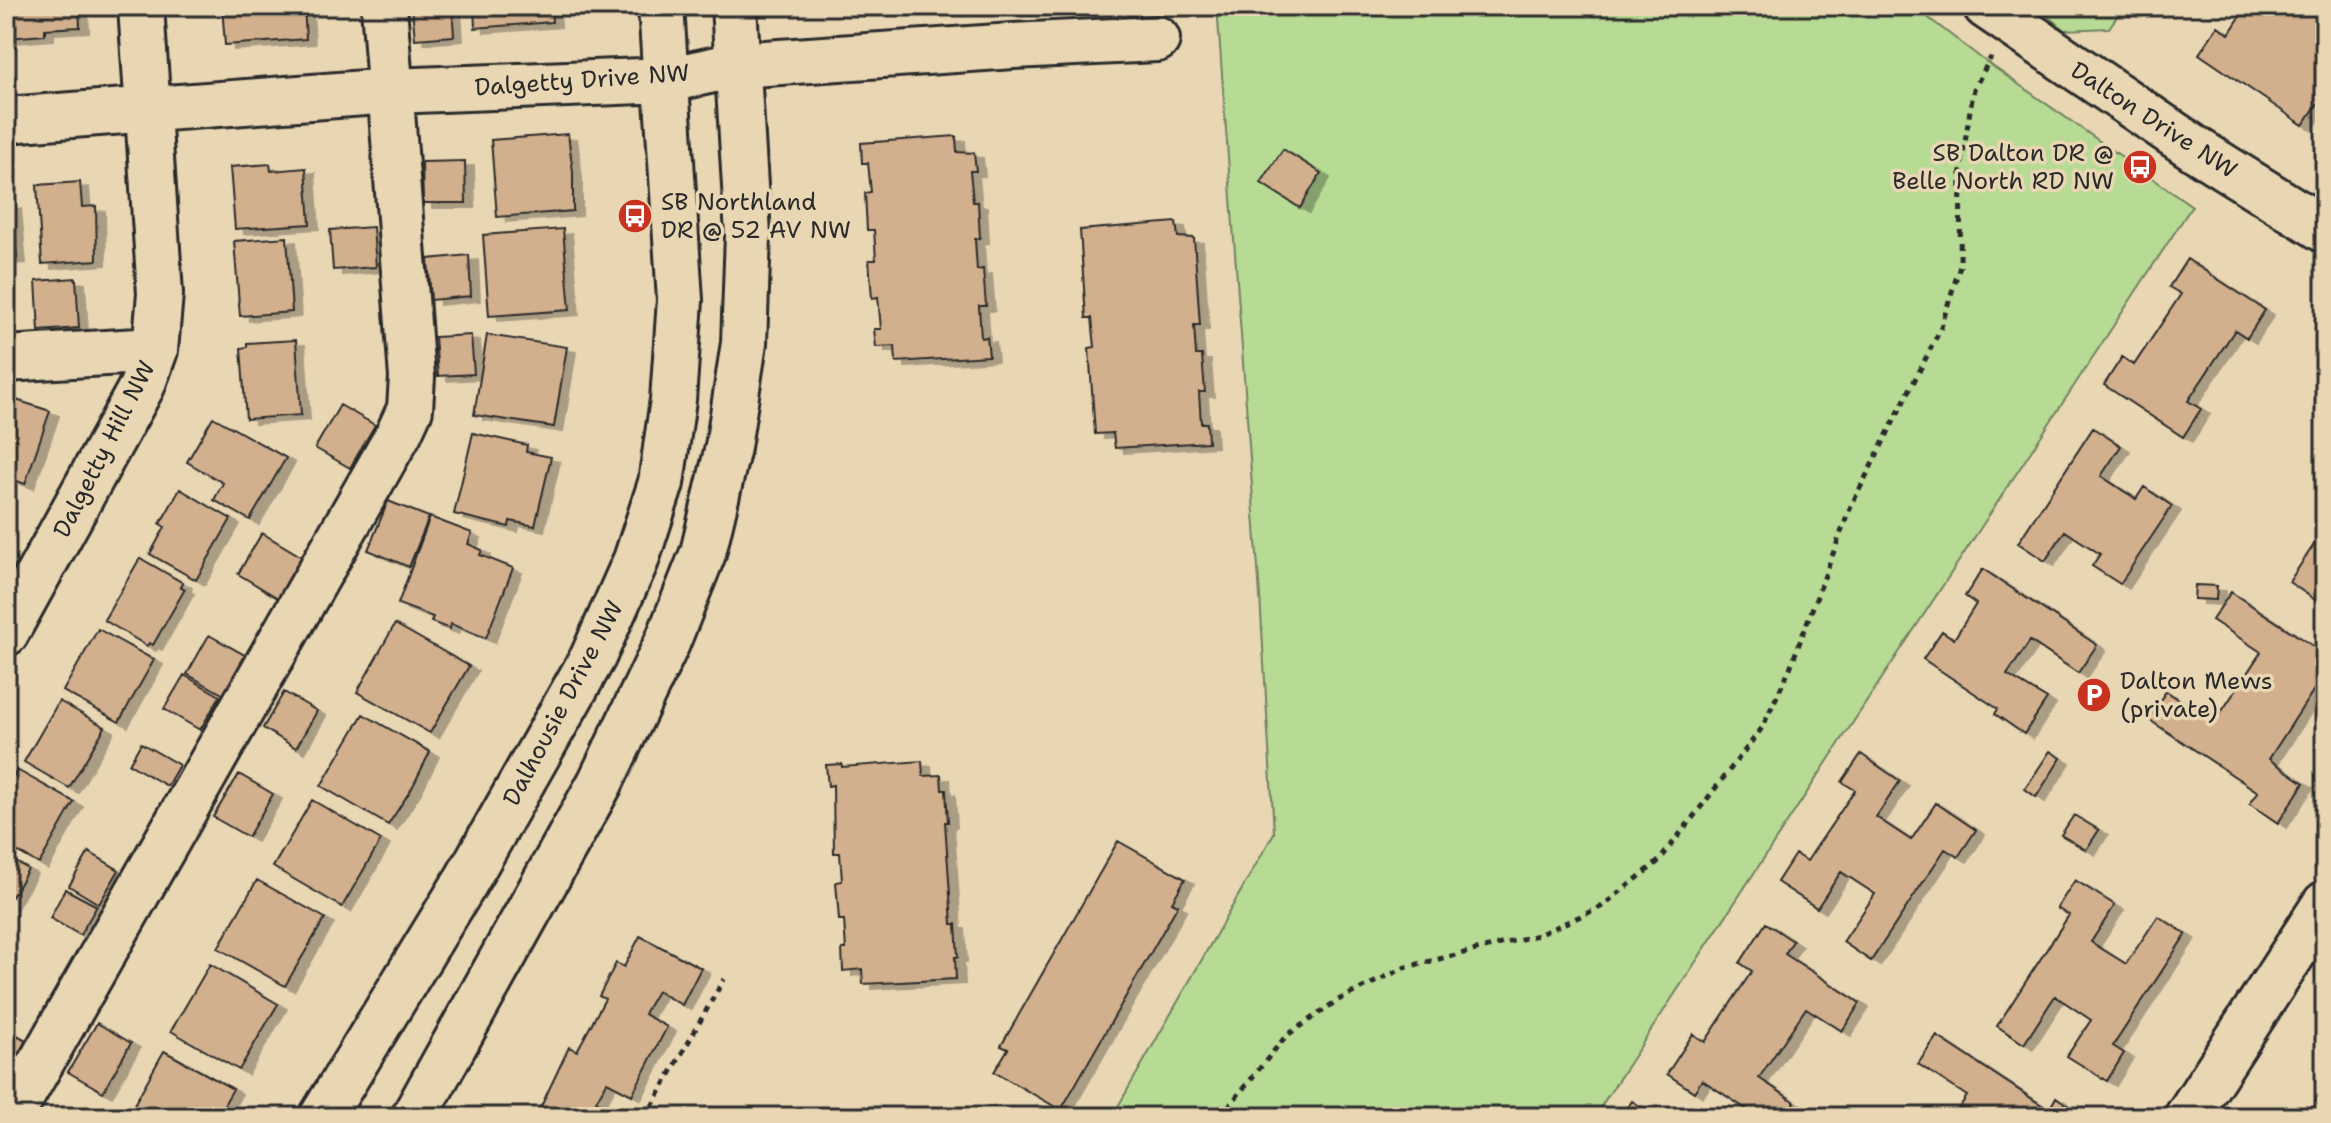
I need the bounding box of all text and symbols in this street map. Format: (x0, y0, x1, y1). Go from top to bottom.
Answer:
street label: Dalton Drive NW (2065, 54, 2243, 186)
street label: Dalgetty Drive NW (474, 57, 690, 103)
place label: SB Dalton DR @ Belle North RD NW (1892, 137, 2114, 197)
bus stop icon: SB Dalton DR @ Belle North RD NW (2121, 148, 2159, 186)
place label: SB Northland DR @ 52 AV NW (661, 186, 851, 246)
bus stop icon: SB Northland DR @ 52 AV NW (616, 197, 654, 235)
street label: Dalgetty Hill NW (46, 355, 162, 543)
street label: Dalhousie Drive NW (495, 595, 631, 811)
place label: Dalton Mews (private) (2120, 665, 2273, 725)
parking icon: Dalton Mews (private) (2075, 676, 2113, 714)

